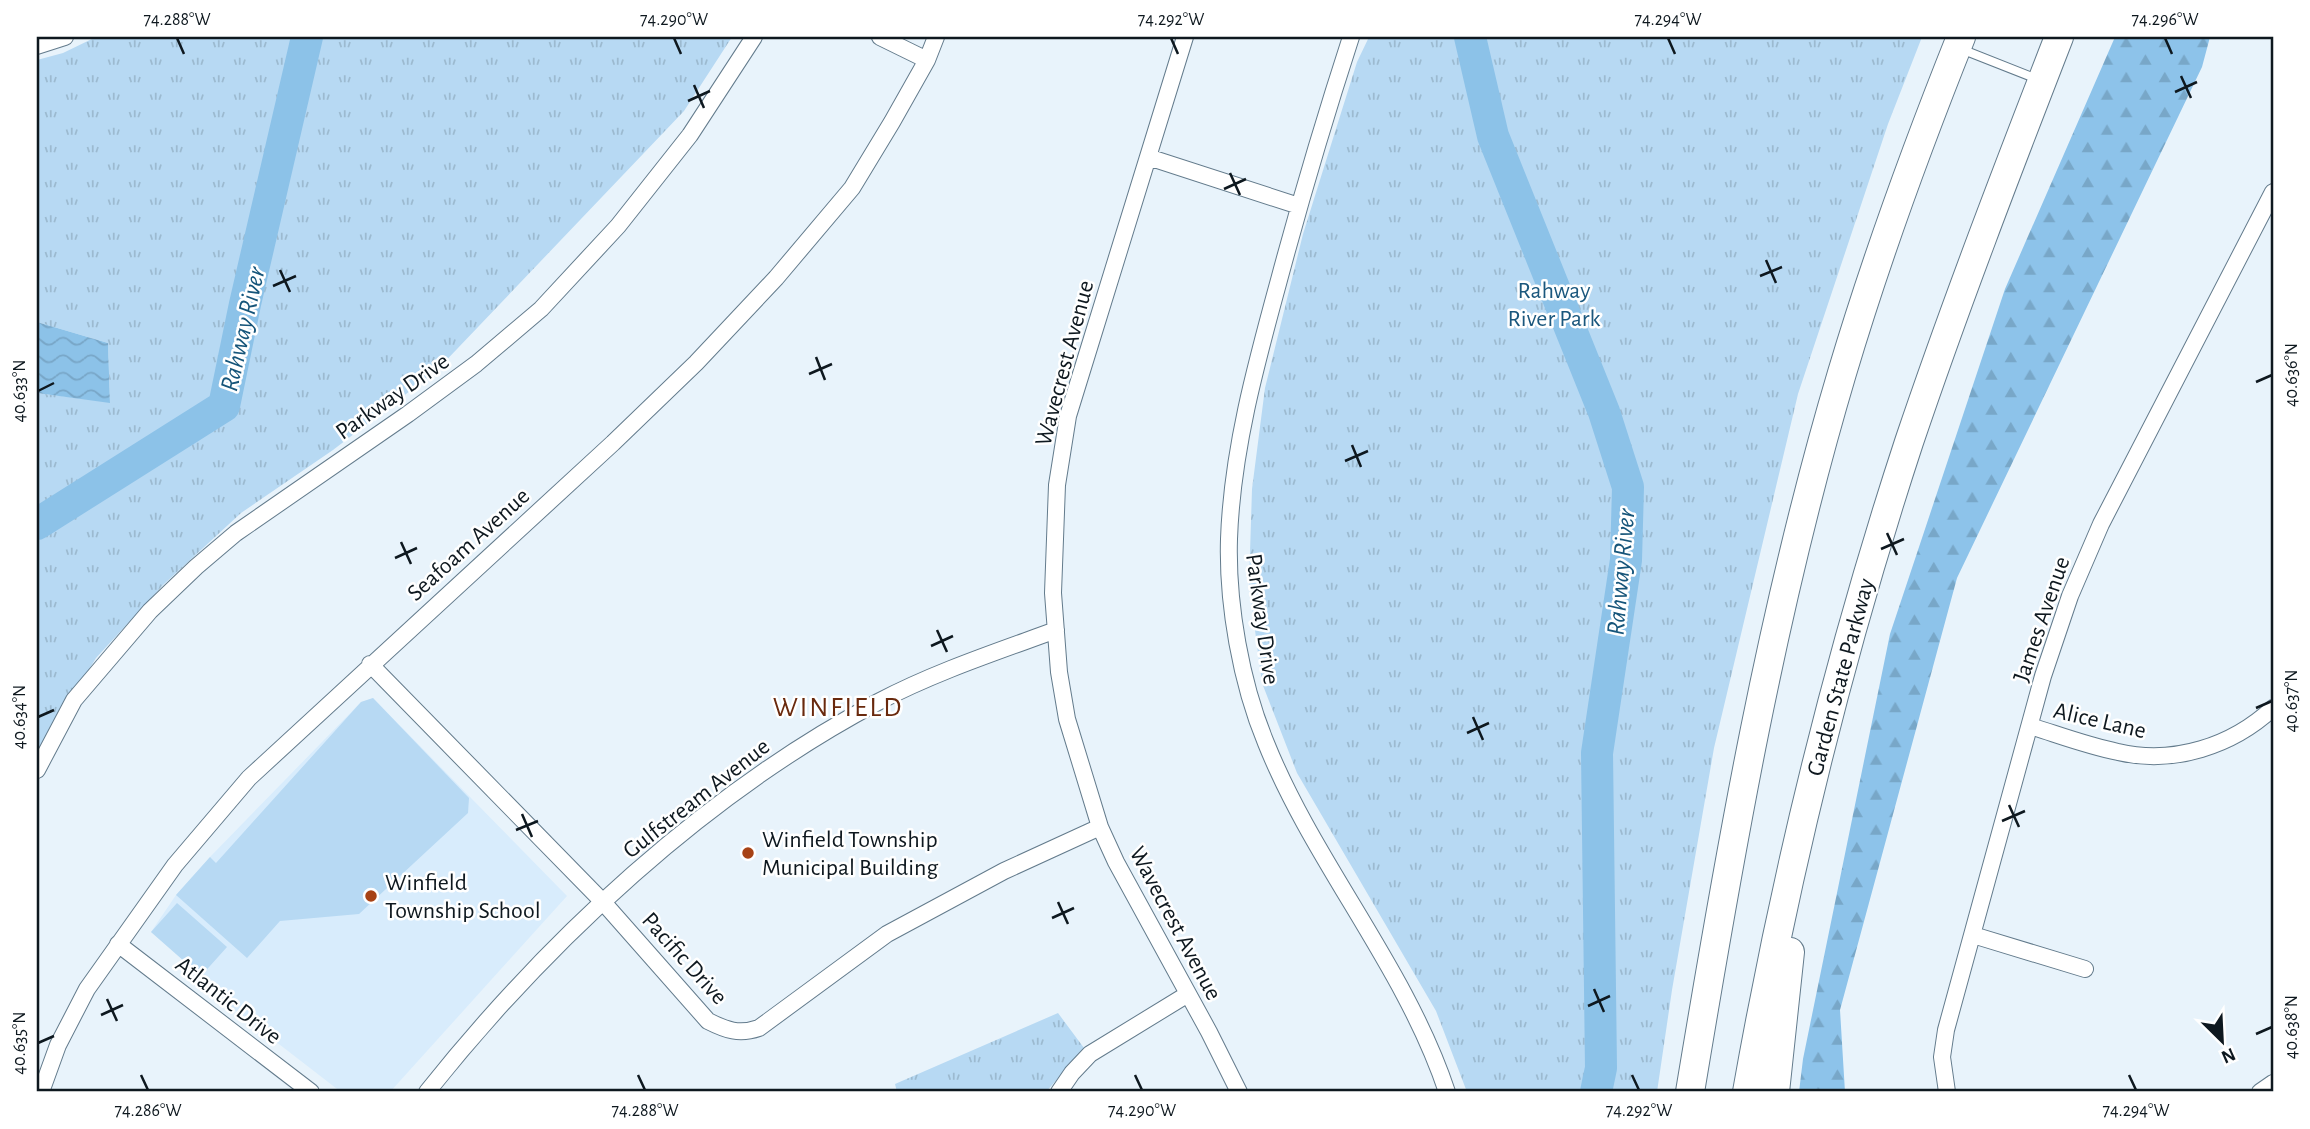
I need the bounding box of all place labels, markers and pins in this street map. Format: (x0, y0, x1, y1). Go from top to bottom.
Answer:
place label: Winfield Township Municipal Building (762, 828, 938, 880)
marker: Winfield Township Municipal Building (740, 845, 756, 861)
place label: Winfield Township School (385, 871, 541, 923)
marker: Winfield Township School (363, 888, 379, 904)

